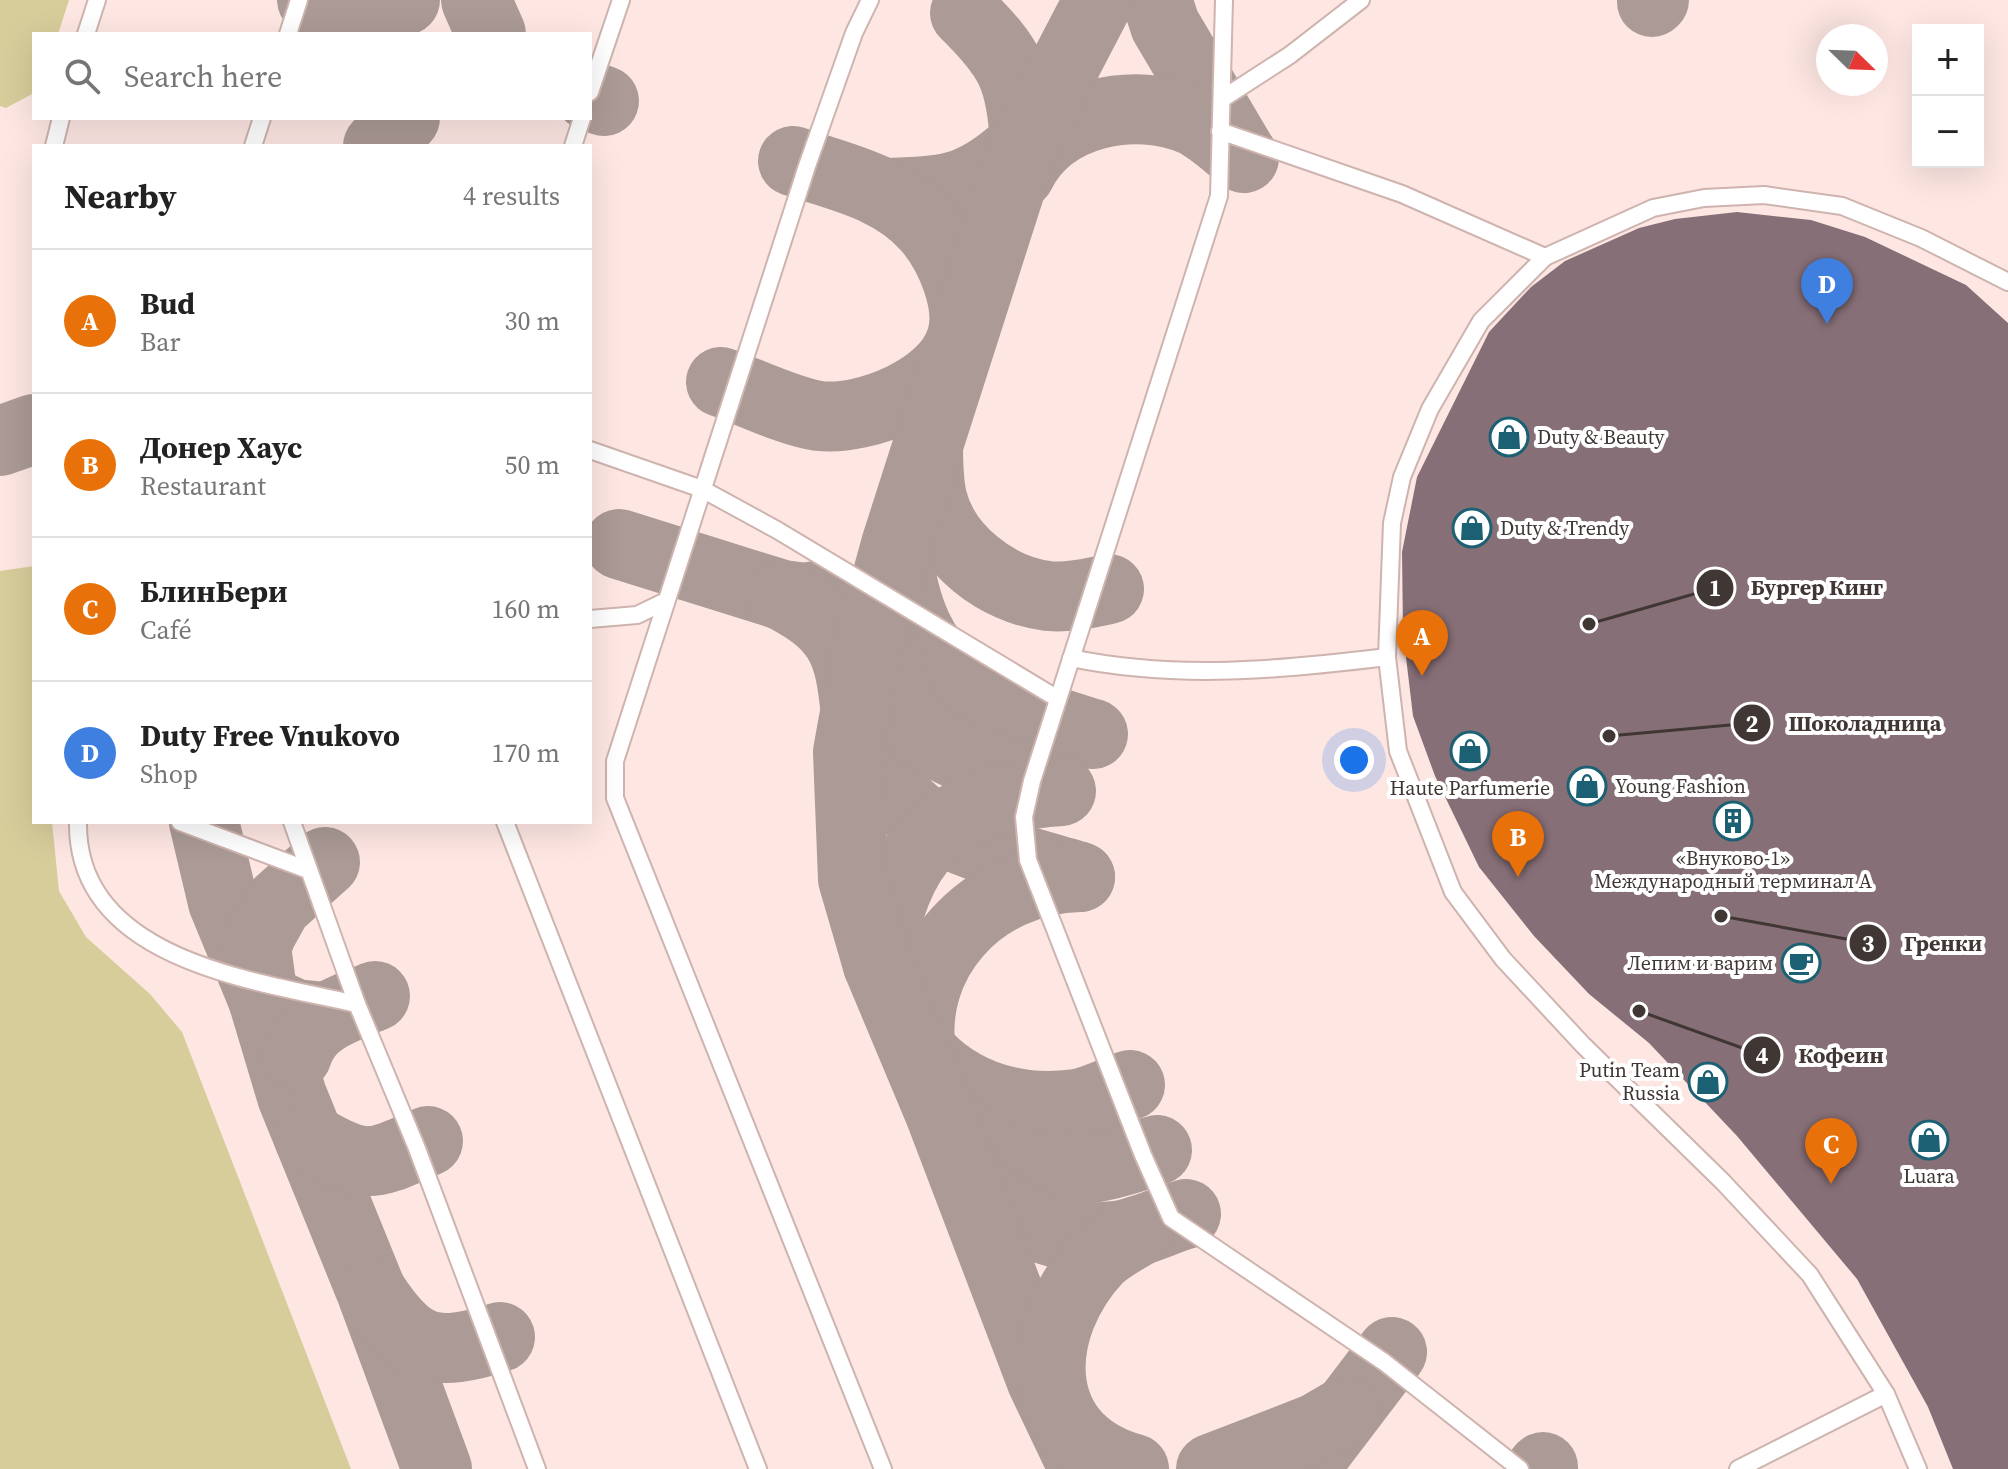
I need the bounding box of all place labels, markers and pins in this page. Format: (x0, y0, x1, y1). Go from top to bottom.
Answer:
pin: D (1801, 258, 1853, 324)
shop icon: Duty & Beauty (1488, 416, 1530, 458)
place label: Duty & Beauty (1537, 423, 1665, 451)
shop icon: Duty & Trendy (1451, 507, 1493, 549)
place label: Duty & Trendy (1500, 514, 1630, 542)
callout: Бургер Кинг (1695, 565, 1899, 611)
pin: A (1396, 610, 1448, 676)
callout: Шоколадница (1732, 700, 1957, 746)
shop icon: Haute Parfumerie (1449, 730, 1491, 772)
shop icon: Young Fashion (1566, 765, 1608, 807)
place label: Young Fashion (1615, 772, 1746, 800)
place label: Haute Parfumerie (1390, 774, 1550, 802)
building icon: «Внуково-1» Международный терминал А (1712, 800, 1754, 842)
pin: B (1492, 811, 1544, 877)
place label: «Внуково-1» Международный терминал А (1594, 844, 1873, 895)
callout: Гренки (1848, 920, 1999, 966)
cafe icon: Лепим и варим (1780, 942, 1822, 984)
place label: Лепим и варим (1627, 949, 1773, 977)
callout: Кофеин (1742, 1032, 1899, 1078)
place label: Putin Team Russia (1579, 1056, 1681, 1107)
shop icon: Putin Team Russia (1687, 1061, 1729, 1103)
pin: C (1805, 1118, 1857, 1184)
shop icon: Luara (1908, 1119, 1950, 1161)
place label: Luara (1903, 1162, 1956, 1190)

